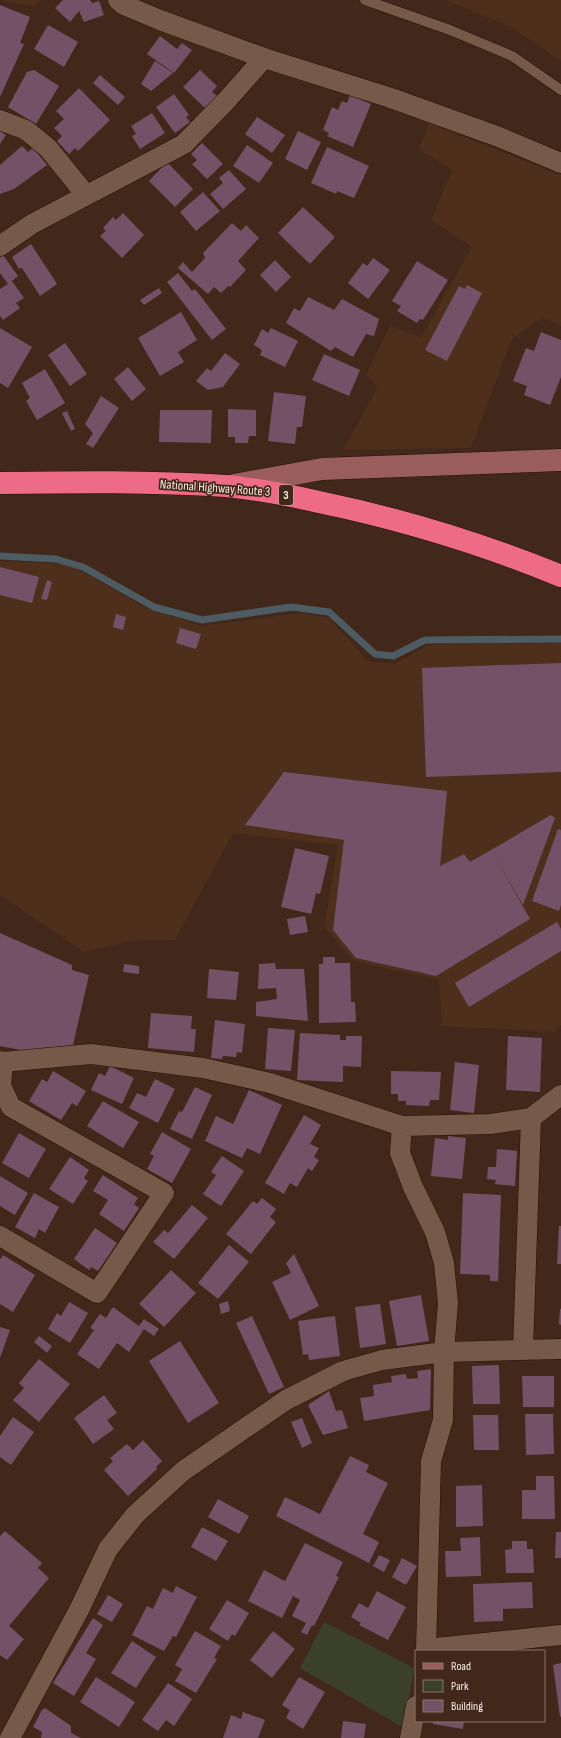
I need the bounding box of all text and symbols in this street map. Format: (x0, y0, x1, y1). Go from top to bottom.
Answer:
street label: National Highway Route 3 (159, 476, 271, 500)
road number: 3 (279, 485, 293, 505)
legend (415, 1650, 545, 1722)
text: Road (451, 1659, 471, 1674)
text: Park (451, 1679, 469, 1694)
text: Building (451, 1699, 483, 1714)

